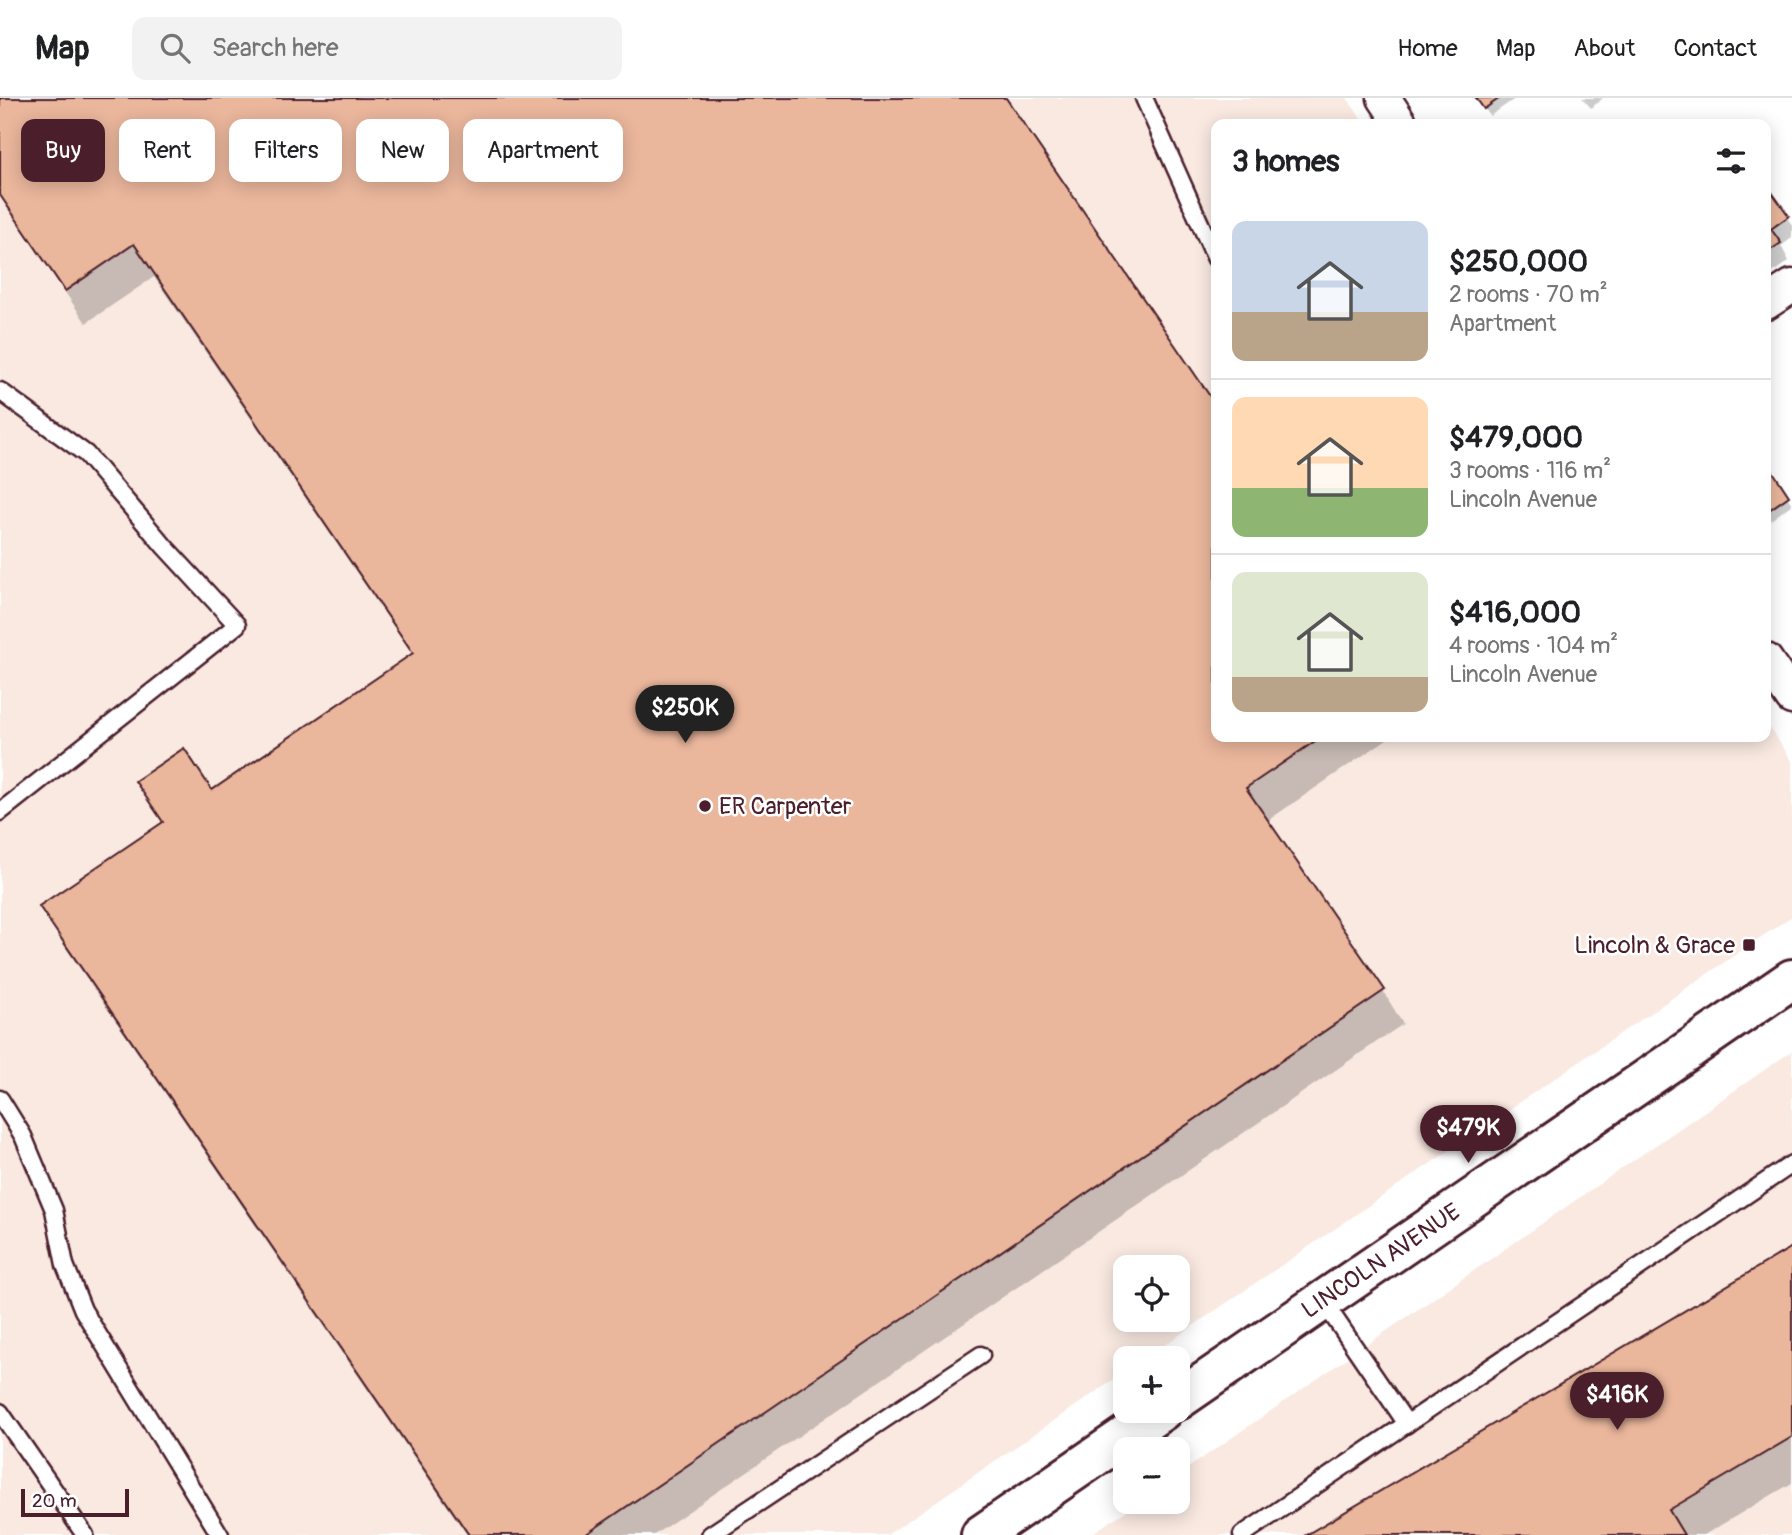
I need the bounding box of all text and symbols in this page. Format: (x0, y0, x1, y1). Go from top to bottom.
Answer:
search box (132, 17, 622, 80)
text: Map (35, 28, 90, 69)
icon: search (156, 29, 194, 67)
text: Search here (212, 32, 339, 64)
text: Home (1397, 34, 1458, 63)
text: Map (1496, 34, 1536, 63)
text: About (1574, 34, 1636, 63)
text: Contact (1674, 34, 1757, 63)
chip: Buy (21, 119, 105, 182)
chip: Rent (119, 119, 215, 182)
chip: Filters (229, 119, 342, 182)
chip: New (356, 119, 449, 182)
chip: Apartment (463, 119, 623, 182)
icon: filters (1712, 142, 1750, 180)
text: 3 homes (1232, 143, 1339, 180)
text: $250,000 (1449, 243, 1588, 280)
icon: home (1288, 249, 1372, 333)
text: 2 rooms · 70 m² (1449, 280, 1608, 309)
text: Apartment (1449, 309, 1556, 338)
text: $479,000 (1449, 419, 1583, 456)
icon: home (1288, 425, 1372, 509)
text: 3 rooms · 116 m² (1449, 456, 1611, 485)
text: Lincoln Avenue (1449, 485, 1597, 514)
text: $416,000 (1449, 594, 1581, 631)
icon: home (1288, 600, 1372, 684)
text: 4 rooms · 104 m² (1449, 631, 1618, 660)
text: Lincoln Avenue (1449, 660, 1597, 689)
pin: $250K (636, 686, 734, 745)
text: $250K (651, 693, 719, 722)
place label: ER Carpenter (719, 792, 852, 821)
marker: ER Carpenter (697, 798, 713, 814)
place label: Lincoln & Grace (1574, 931, 1735, 960)
marker: Lincoln & Grace (1741, 937, 1757, 953)
pin: $479K (1419, 1105, 1517, 1165)
text: $479K (1436, 1113, 1500, 1142)
street label: LINCOLN AVENUE (1296, 1197, 1466, 1325)
map controls (1113, 1255, 1190, 1514)
button: locate (1113, 1255, 1190, 1332)
button: + (1113, 1346, 1190, 1423)
pin: $416K (1568, 1372, 1666, 1432)
text: $416K (1586, 1380, 1648, 1409)
button: − (1113, 1437, 1190, 1514)
scale bar (21, 1486, 130, 1518)
text: 20 m (32, 1489, 77, 1513)

